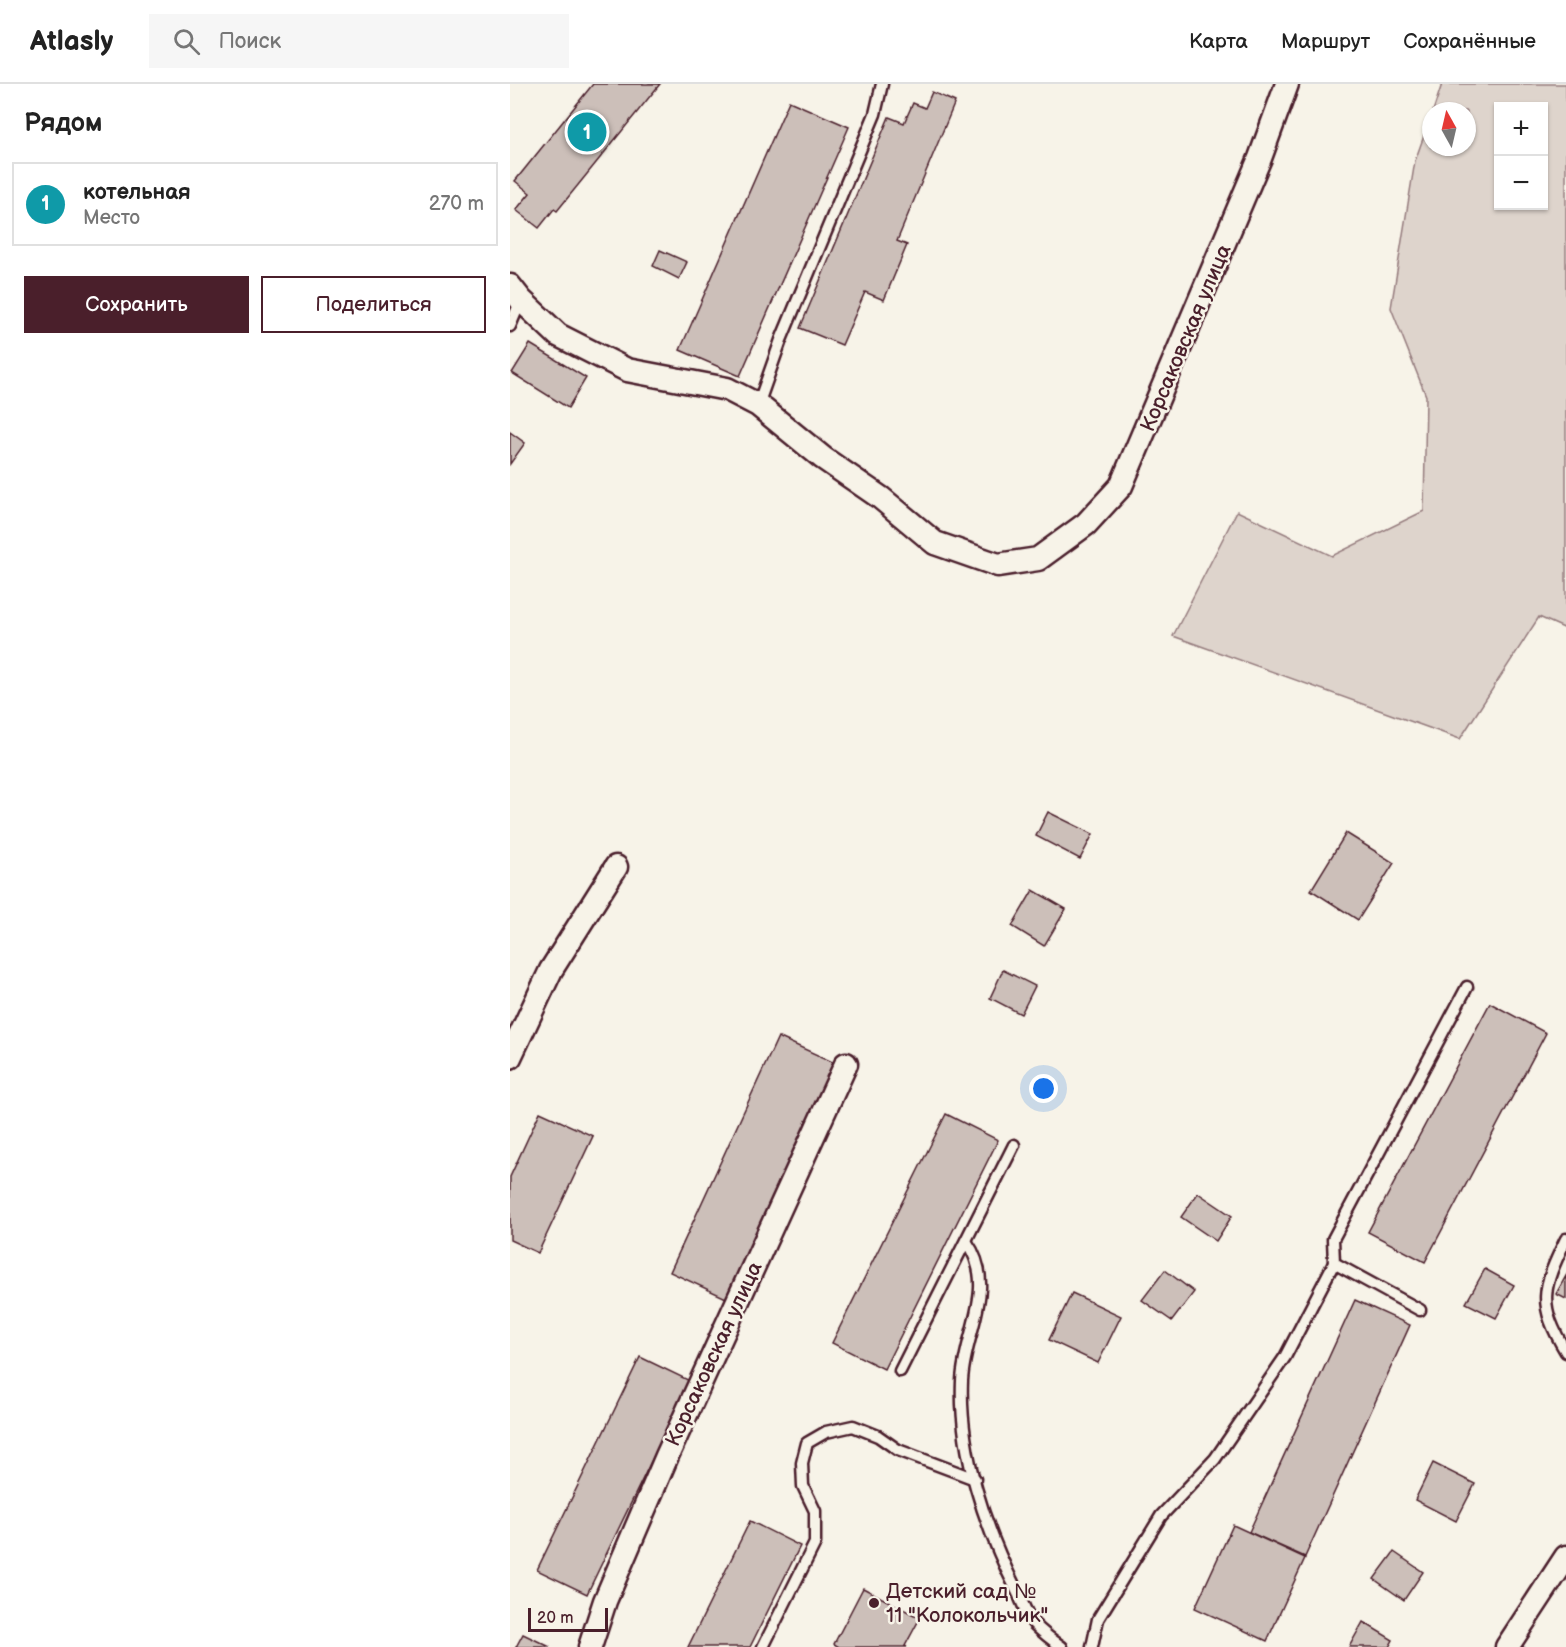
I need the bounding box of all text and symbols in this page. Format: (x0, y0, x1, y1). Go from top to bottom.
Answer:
search box (149, 14, 569, 68)
text: Atlasly (30, 25, 113, 58)
icon: search (170, 25, 203, 58)
text: Поиск (218, 28, 281, 55)
text: Карта (1189, 29, 1248, 54)
text: Маршрут (1281, 29, 1370, 54)
text: Сохранённые (1403, 29, 1536, 54)
north arrow (1422, 102, 1476, 156)
map controls (1494, 102, 1548, 210)
button: + (1494, 102, 1548, 156)
text: Рядом (24, 108, 102, 139)
pin: 1 (568, 110, 607, 154)
button: − (1494, 156, 1548, 210)
text: котельная (83, 179, 191, 206)
text: 1 (41, 192, 50, 216)
text: 270 m (429, 192, 484, 216)
text: Место (83, 206, 140, 230)
street label: Корсаковская улица (1135, 240, 1237, 435)
button: Сохранить (24, 276, 249, 333)
button: Поделиться (261, 276, 486, 333)
your location (1029, 1074, 1058, 1103)
street label: Корсаковская улица (660, 1257, 768, 1450)
place label: Детский сад № 11 "Колокольчик" (886, 1579, 1048, 1628)
marker: Детский сад № 11 "Колокольчик" (867, 1596, 881, 1610)
scale bar (528, 1605, 608, 1632)
text: 20 m (537, 1609, 573, 1628)

